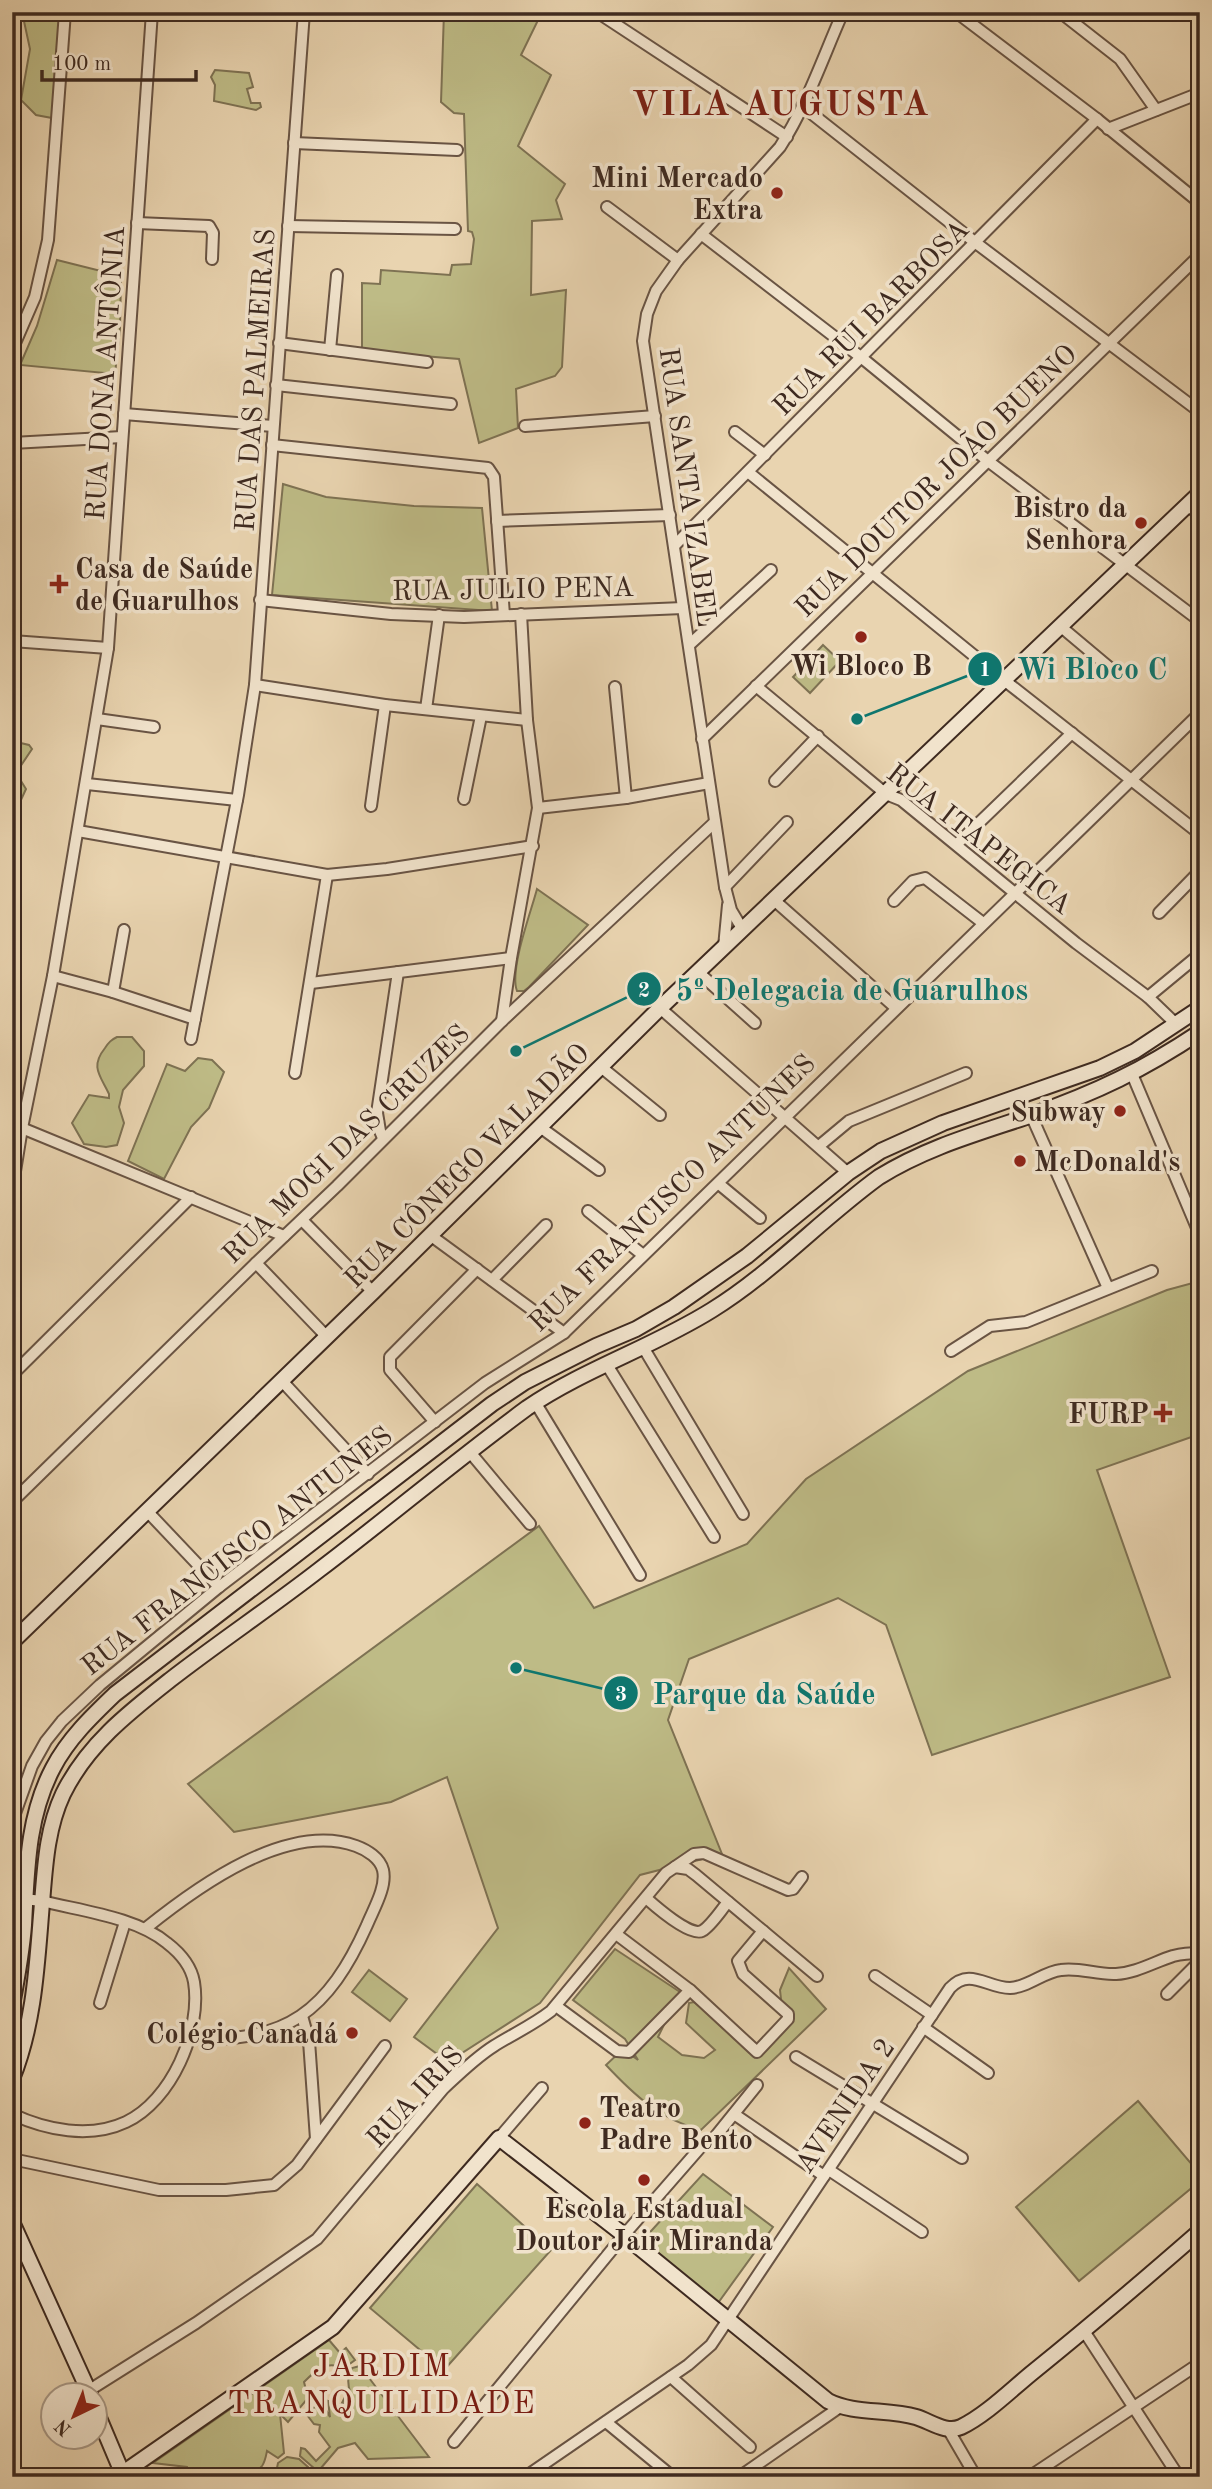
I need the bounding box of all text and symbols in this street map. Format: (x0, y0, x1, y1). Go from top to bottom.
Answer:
scale bar (42, 38, 196, 82)
text: 100 m (52, 54, 111, 75)
district label: VILA AUGUSTA (631, 88, 931, 123)
place label: Mini Mercado Extra (591, 166, 763, 226)
marker: Mini Mercado Extra (769, 185, 785, 201)
street label: RUA RUI BARBOSA (769, 216, 975, 422)
street label: RUA DONA ANTÔNIA (78, 225, 131, 521)
street label: RUA DAS PALMEIRAS (232, 228, 282, 533)
street label: RUA DOUTOR JOÃO BUENO (788, 337, 1083, 624)
street label: RUA SANTA IZABEL (653, 346, 720, 629)
place label: Bistro da Senhora (1013, 496, 1127, 556)
marker: Bistro da Senhora (1133, 515, 1149, 531)
place label: Casa de Saúde de Guarulhos (75, 557, 253, 617)
marker: Casa de Saúde de Guarulhos (49, 574, 69, 594)
street label: RUA JULIO PENA (392, 575, 634, 607)
marker: Wi Bloco B (853, 629, 869, 645)
callout: Wi Bloco C (968, 643, 1181, 694)
place label: Wi Bloco B (790, 654, 932, 682)
text: Wi Bloco C (1017, 656, 1167, 686)
text: 1 (979, 660, 991, 681)
street label: RUA ITAPEGICA (881, 760, 1076, 921)
callout: 5º Delegacia de Guarulhos (626, 964, 1042, 1015)
text: 5º Delegacia de Guarulhos (676, 977, 1028, 1007)
text: 2 (638, 981, 650, 1002)
street label: RUA MOGI DAS CRUZES (218, 1020, 476, 1270)
street label: RUA CÔNEGO VALADÃO (337, 1036, 596, 1295)
street label: RUA FRANCISCO ANTUNES (525, 1050, 822, 1338)
place label: Subway (1010, 1100, 1106, 1128)
marker: Subway (1112, 1103, 1128, 1119)
place label: McDonald's (1034, 1150, 1180, 1178)
marker: McDonald's (1012, 1153, 1028, 1169)
place label: FURP (1068, 1402, 1149, 1430)
marker: FURP (1155, 1405, 1171, 1421)
street label: RUA FRANCISCO ANTUNES (77, 1423, 398, 1682)
callout: Parque da Saúde (603, 1668, 890, 1719)
text: Parque da Saúde (652, 1681, 876, 1711)
text: 3 (615, 1685, 627, 1706)
place label: Colégio Canadá (146, 2022, 338, 2050)
marker: Colégio Canadá (344, 2025, 360, 2041)
street label: AVENIDA 2 (791, 2034, 902, 2179)
street label: RUA IRIS (363, 2042, 470, 2154)
place label: Teatro Padre Bento (599, 2096, 753, 2156)
marker: Teatro Padre Bento (577, 2115, 593, 2131)
marker: Escola Estadual Doutor Jair Miranda (636, 2172, 652, 2188)
place label: Escola Estadual Doutor Jair Miranda (515, 2197, 773, 2257)
district label: JARDIM TRANQUILIDADE (227, 2352, 537, 2421)
north arrow (38, 2380, 108, 2450)
text: N (52, 2414, 76, 2439)

